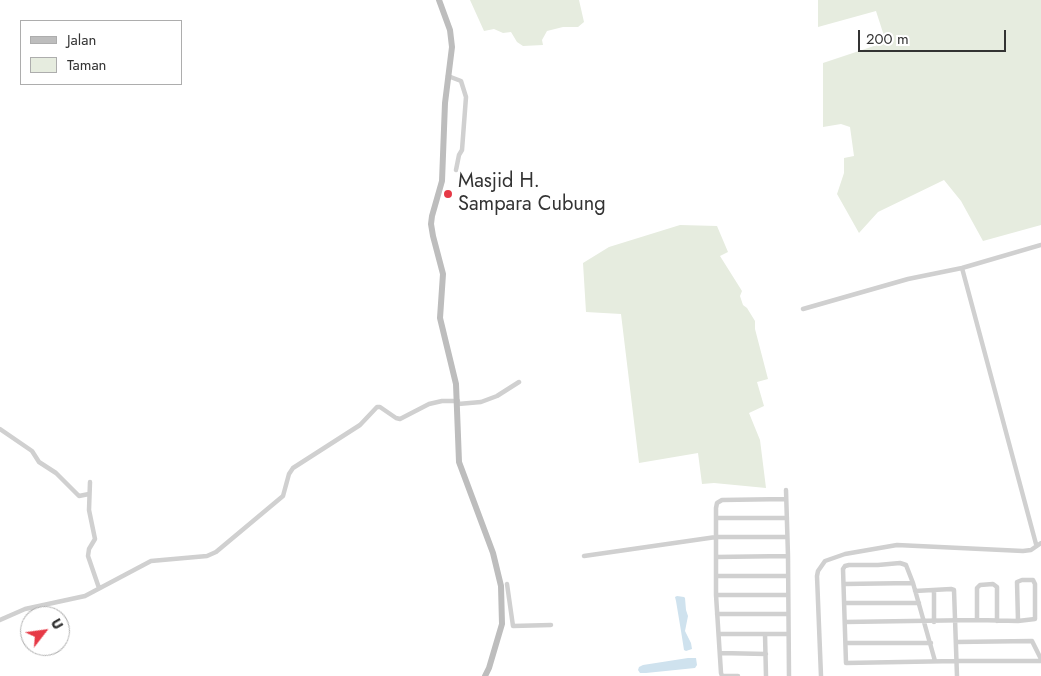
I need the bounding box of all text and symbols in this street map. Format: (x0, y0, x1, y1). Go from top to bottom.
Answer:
legend (20, 20, 182, 85)
scale bar (861, 20, 1008, 52)
text: 200 m (866, 28, 909, 50)
text: Jalan (67, 29, 96, 51)
text: Taman (67, 54, 106, 76)
place label: Masjid H. Sampara Cubung (458, 170, 606, 217)
marker: Masjid H. Sampara Cubung (442, 188, 454, 200)
north arrow (20, 606, 70, 656)
text: U (46, 615, 68, 633)

